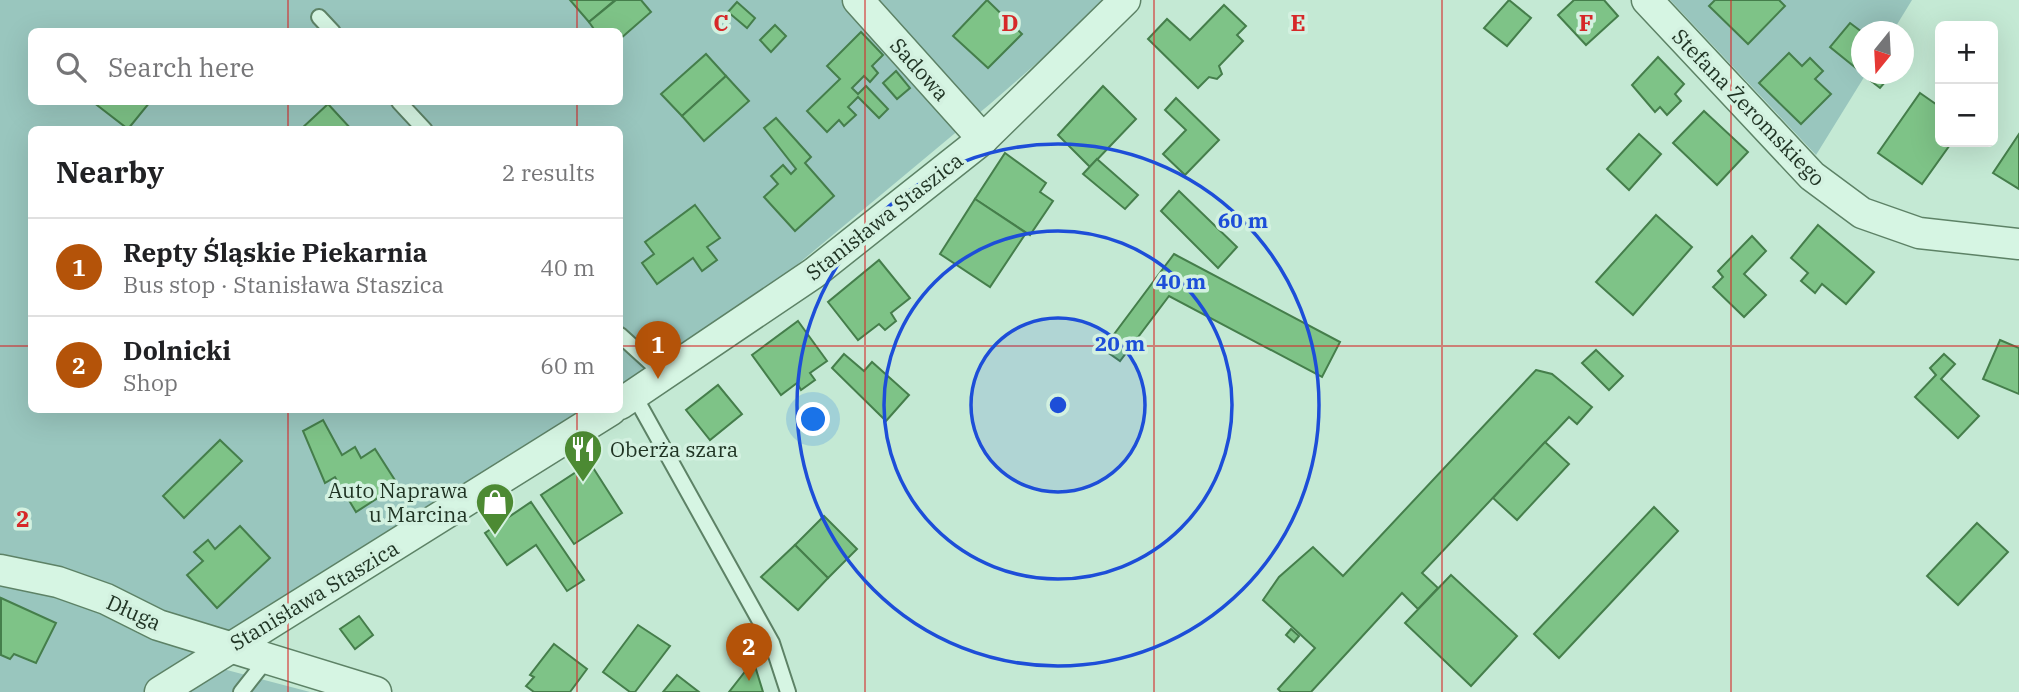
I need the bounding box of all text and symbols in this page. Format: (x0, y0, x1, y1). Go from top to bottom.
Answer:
text: C (713, 7, 729, 37)
text: D (1001, 7, 1019, 37)
text: E (1290, 7, 1306, 37)
text: F (1579, 7, 1593, 37)
north arrow (1851, 21, 1914, 84)
map controls (1935, 21, 1998, 147)
button: + (1935, 21, 1998, 84)
street label: Stefana Żeromskiego (1666, 22, 1832, 192)
search box (28, 28, 623, 105)
street label: Sadowa (884, 31, 956, 107)
icon: search (52, 48, 90, 86)
text: Search here (108, 50, 254, 84)
button: − (1935, 84, 1998, 147)
street label: Stanisława Staszica (800, 146, 968, 286)
text: Nearby (56, 152, 164, 191)
text: 2 results (502, 157, 595, 187)
text: 60 m (1218, 206, 1268, 234)
text: Repty Śląskie Piekarnia (123, 235, 428, 269)
text: 1 (72, 252, 86, 282)
text: 40 m (540, 252, 595, 282)
text: 40 m (1156, 267, 1206, 295)
text: Bus stop · Stanisława Staszica (123, 269, 444, 299)
pin: 1 (635, 321, 681, 379)
text: 20 m (1095, 329, 1145, 357)
text: Dolnicki (123, 333, 231, 367)
text: 2 (72, 350, 86, 380)
text: 60 m (540, 350, 595, 380)
text: Shop (123, 367, 178, 397)
centre of rings (1046, 393, 1070, 417)
your location (796, 402, 830, 436)
restaurant icon: Oberża szara (562, 428, 604, 483)
place label: Oberża szara (610, 435, 738, 463)
place label: Auto Naprawa u Marcina (328, 476, 468, 528)
shop icon: Auto Naprawa u Marcina (474, 481, 516, 536)
text: 2 (16, 503, 30, 533)
street label: Stanisława Staszica (224, 533, 404, 657)
street label: Długa (102, 588, 166, 636)
pin: 2 (726, 623, 772, 681)

